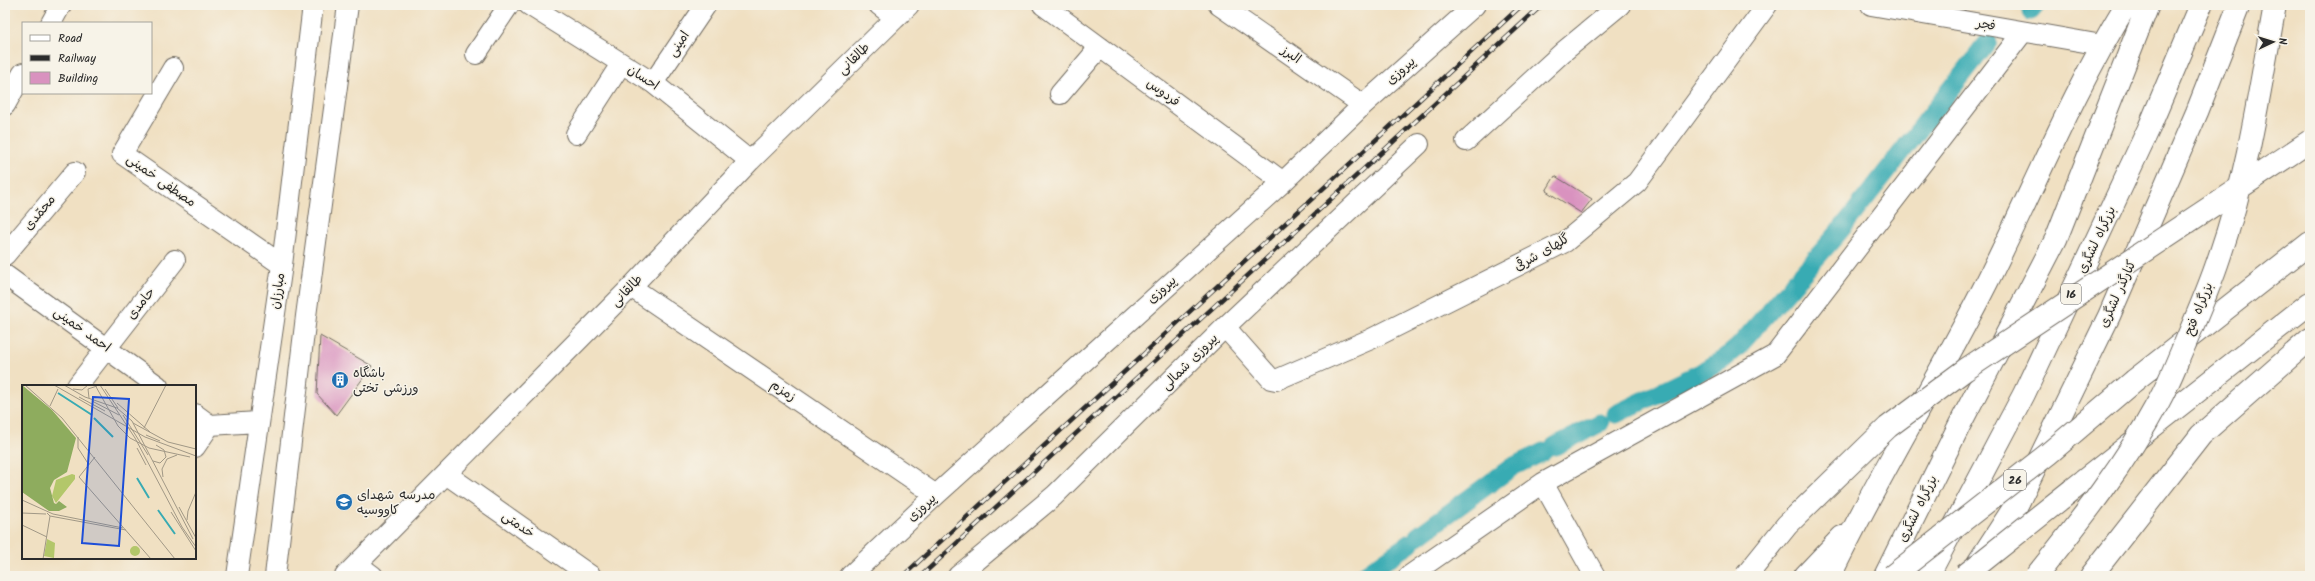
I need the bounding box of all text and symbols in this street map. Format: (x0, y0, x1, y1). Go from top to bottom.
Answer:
street label: فجر (1974, 13, 1997, 37)
legend (22, 22, 152, 94)
north arrow (2253, 22, 2293, 62)
street label: امینی (663, 27, 695, 61)
text: Road (58, 29, 83, 48)
text: N (2273, 37, 2291, 46)
street label: طالقانی (833, 38, 875, 80)
street label: البرز (1276, 40, 1305, 69)
text: Railway (58, 49, 96, 68)
street label: پیروزی (1381, 52, 1421, 90)
street label: احسان (623, 60, 663, 96)
text: Building (58, 69, 98, 88)
street label: فردوس (1142, 74, 1184, 112)
street label: مصطفی خمینی (122, 149, 200, 213)
street label: محمّدی (19, 190, 61, 236)
street label: بزرگراه لشگری (2072, 203, 2122, 277)
street label: گلهای شرقی (1510, 228, 1574, 277)
street label: کنارگذر لشگری (2094, 256, 2142, 331)
street label: طالقانی (606, 270, 648, 312)
street label: مبارزان (265, 271, 291, 311)
street label: پیروزی (1142, 271, 1182, 309)
street label: بزرگراه فتح (2179, 279, 2219, 339)
street label: حامدی (122, 283, 161, 325)
road number: 16 (2061, 284, 2081, 304)
street label: احمد خمینی (49, 302, 115, 358)
street label: پیروزی شمالی (1157, 328, 1224, 395)
place label: باشگاه ورزشی تختی (353, 363, 418, 399)
building icon: باشگاه ورزشی تختی (330, 370, 350, 390)
street label: زمزم (766, 375, 800, 407)
inset map (22, 385, 196, 559)
road number: 26 (2004, 470, 2026, 490)
street label: بزرگراه لشگری (1893, 472, 1943, 546)
place label: مدرسه شهدای کاووسیه (357, 485, 435, 521)
street label: پیروزی (902, 489, 942, 527)
school or university icon: مدرسه شهدای کاووسیه (334, 492, 354, 512)
street label: خدمتی (497, 506, 539, 544)

